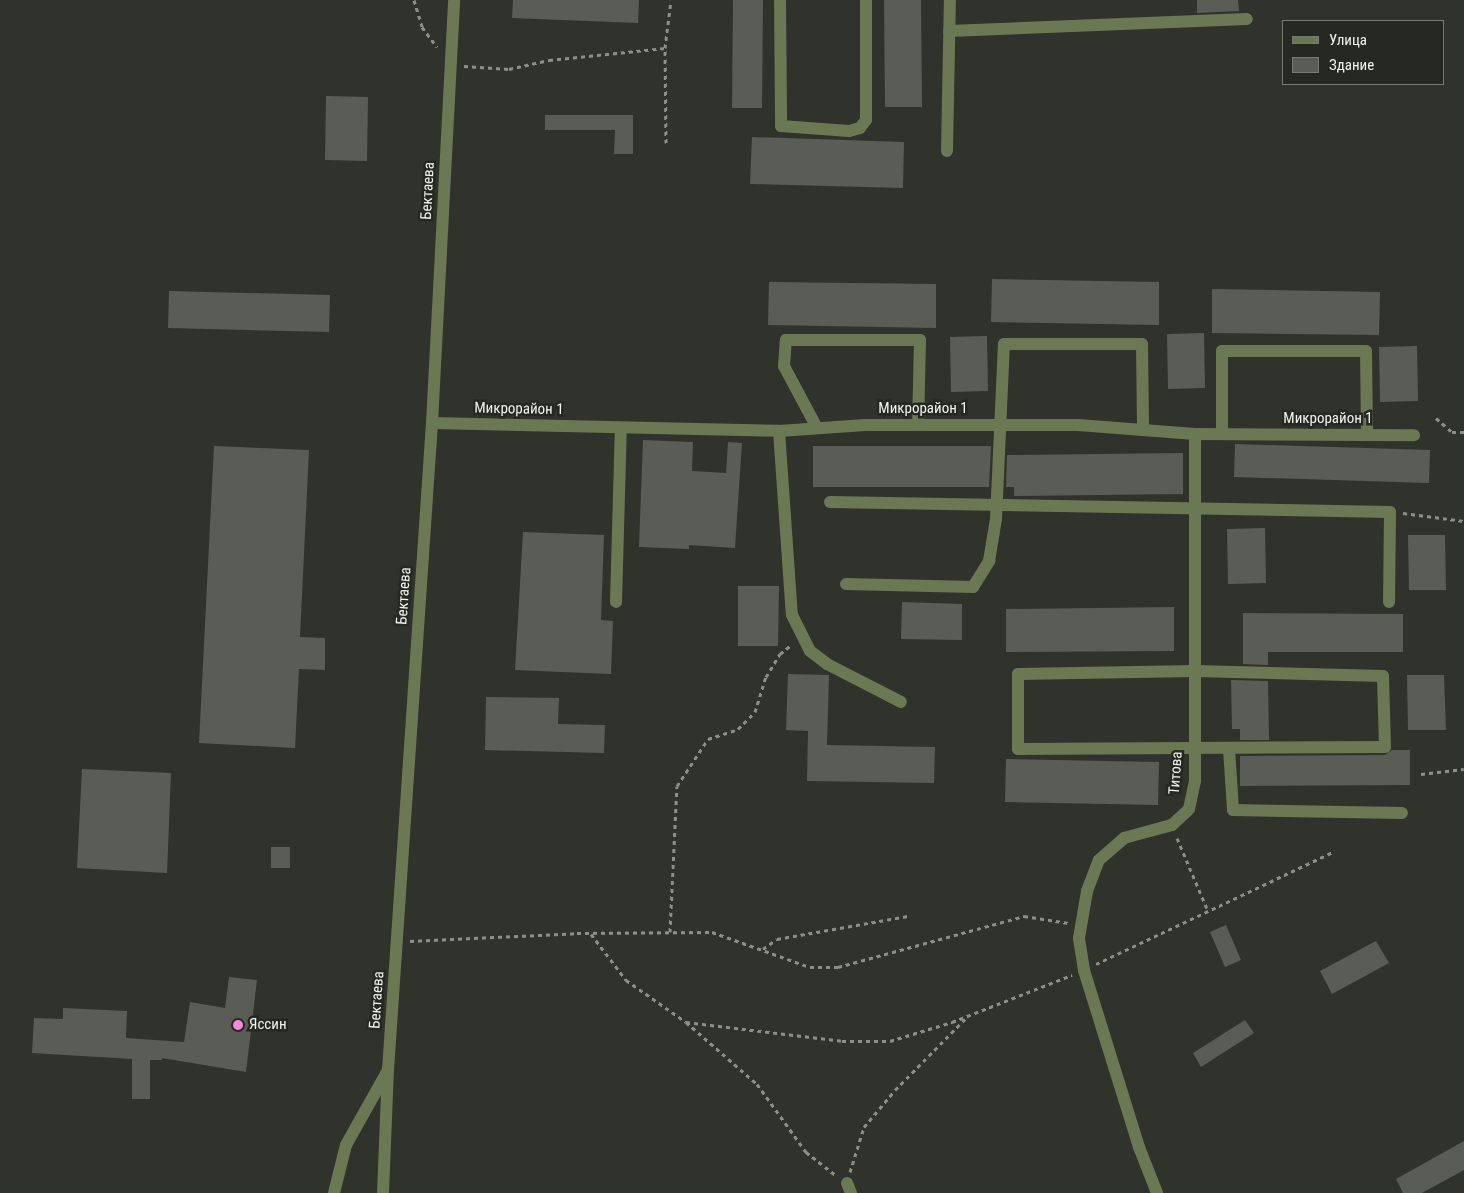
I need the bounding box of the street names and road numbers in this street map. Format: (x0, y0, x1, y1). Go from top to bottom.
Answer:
street label: Бектаева (418, 162, 438, 220)
street label: Микрорайон 1 (474, 399, 564, 419)
street label: Микрорайон 1 (878, 400, 968, 418)
street label: Микрорайон 1 (1283, 410, 1373, 428)
street label: Бектаева (393, 567, 415, 625)
street label: Титова (1166, 751, 1186, 795)
street label: Бектаева (366, 971, 388, 1029)

